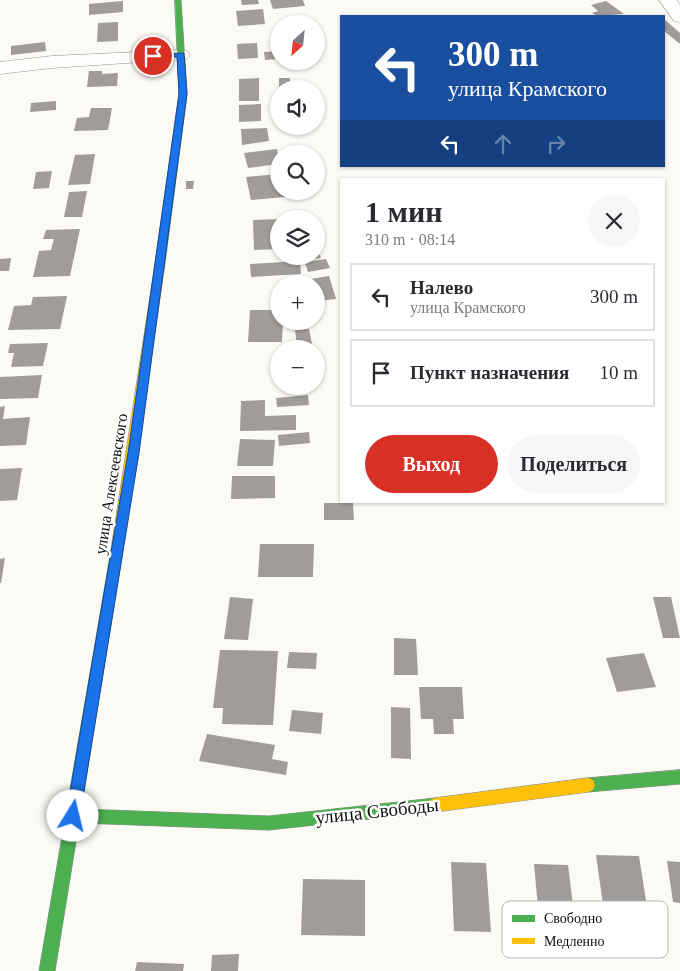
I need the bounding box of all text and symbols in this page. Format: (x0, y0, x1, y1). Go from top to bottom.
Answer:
north arrow (270, 15, 325, 70)
map controls (270, 15, 325, 395)
pin (132, 35, 174, 77)
icon: left (365, 35, 430, 100)
text: 300 m (448, 35, 538, 74)
icon: arrive (139, 42, 167, 70)
text: улица Крамского (448, 76, 607, 101)
button: sound (270, 80, 325, 135)
icon: left (436, 130, 464, 158)
icon: ahead (489, 130, 517, 158)
icon: right (542, 130, 570, 158)
button: search (270, 145, 325, 200)
text: 1 мин (365, 195, 443, 228)
button: close (588, 195, 640, 247)
button: layers (270, 210, 325, 265)
text: 310 m · 08:14 (365, 231, 455, 248)
button: + (270, 275, 325, 330)
text: Налево (410, 277, 473, 298)
icon: left (367, 283, 395, 311)
text: 300 m (590, 286, 638, 307)
text: улица Крамского (410, 299, 526, 316)
button: − (270, 340, 325, 395)
icon: arrive (367, 359, 395, 387)
text: Пункт назначения (410, 362, 569, 383)
text: 10 m (599, 362, 638, 383)
street label: улица Алексеевского (91, 412, 132, 556)
button: Выход (365, 435, 498, 493)
button: Поделиться (508, 435, 640, 493)
position arrow (46, 789, 98, 841)
street label: улица Свободы (314, 794, 440, 828)
legend (502, 901, 668, 958)
text: Свободно (544, 911, 602, 926)
text: Медленно (544, 934, 605, 949)

